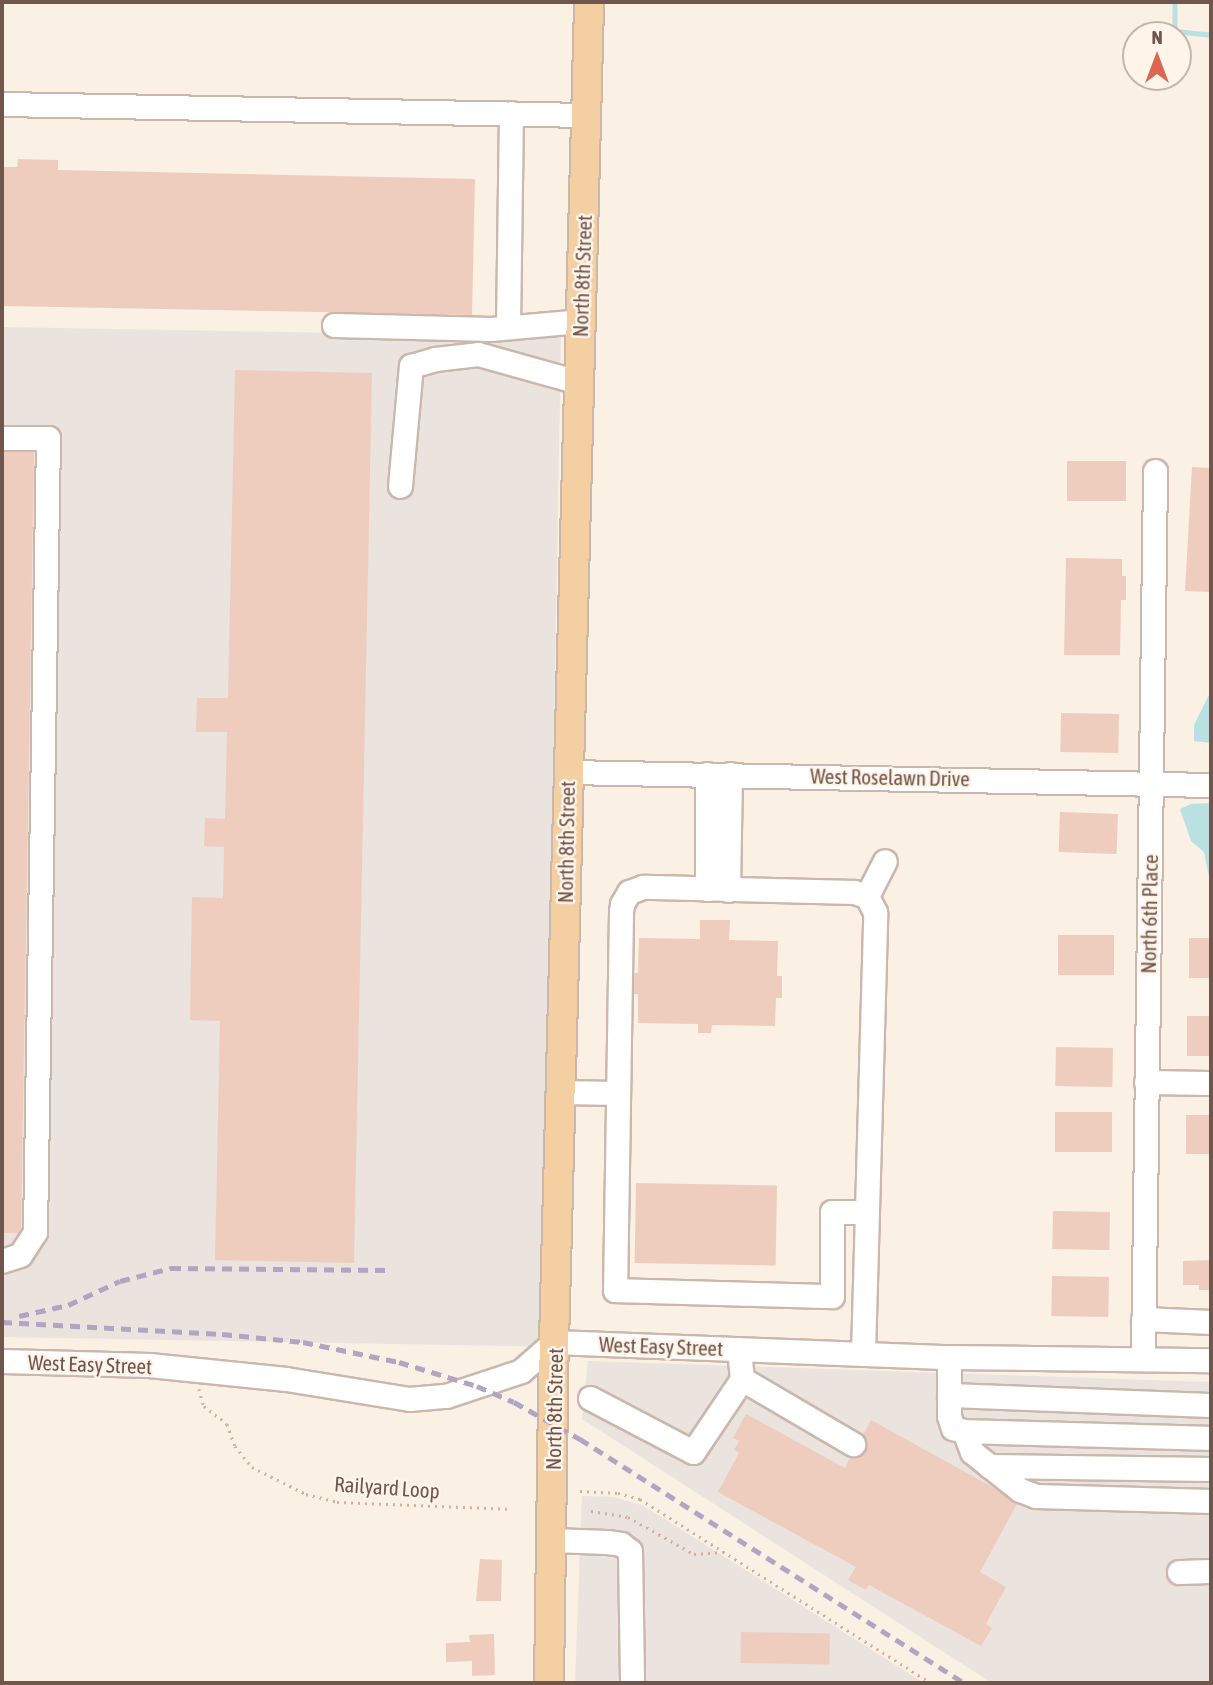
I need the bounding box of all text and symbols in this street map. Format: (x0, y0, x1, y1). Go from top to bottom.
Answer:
north arrow (1122, 21, 1192, 91)
text: N (1151, 26, 1163, 48)
street label: North 8th Street (567, 214, 597, 338)
street label: West Roselawn Drive (810, 763, 970, 791)
street label: North 8th Street (552, 781, 580, 903)
street label: North 6th Place (1135, 854, 1163, 974)
street label: West Easy Street (599, 1331, 723, 1361)
street label: North 8th Street (540, 1348, 568, 1470)
street label: West Easy Street (28, 1349, 152, 1379)
street label: Railyard Loop (333, 1471, 441, 1503)

